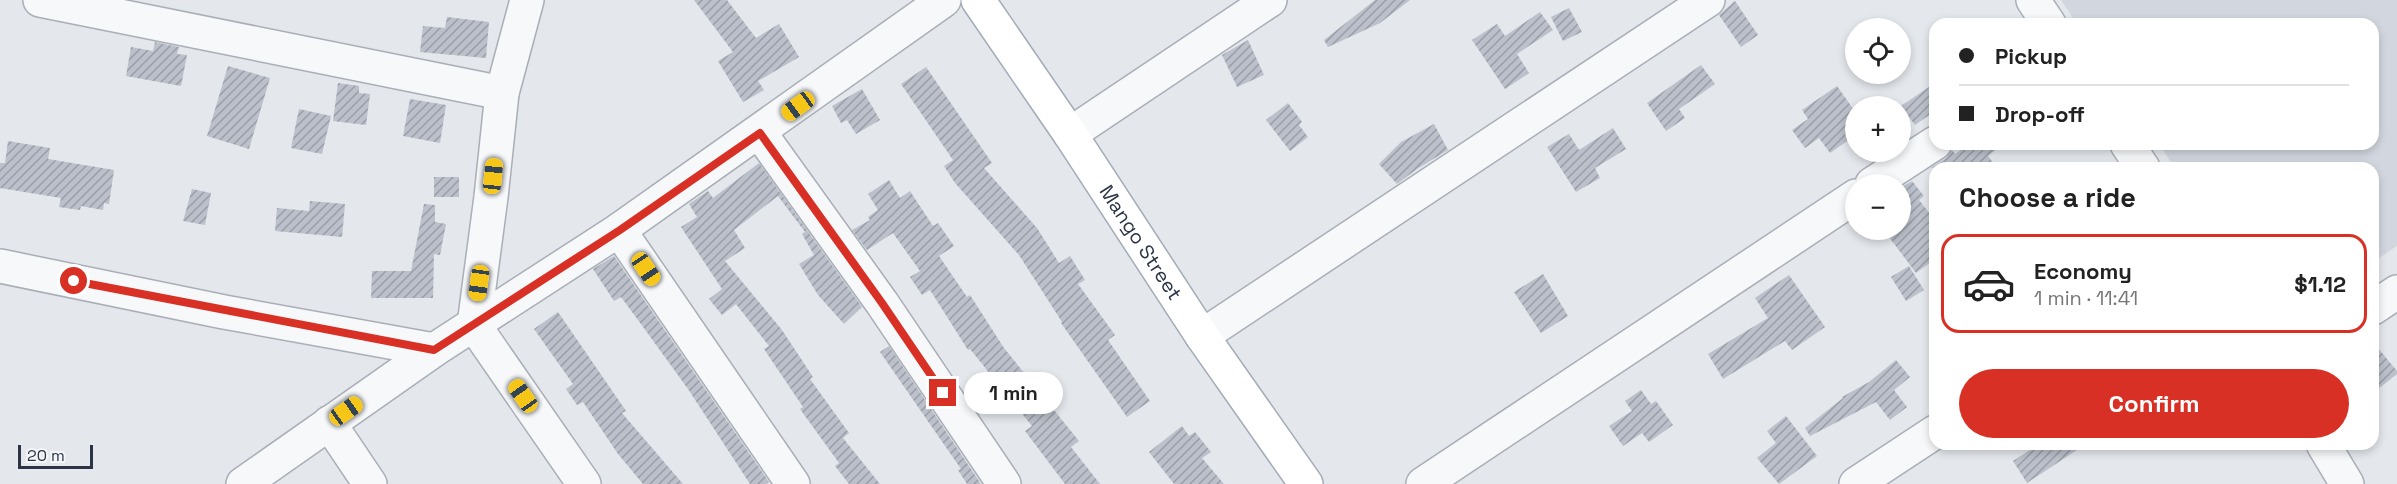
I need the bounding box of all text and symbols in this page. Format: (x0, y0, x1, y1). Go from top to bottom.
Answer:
map controls (1845, 18, 1911, 240)
button: locate (1845, 18, 1911, 84)
text: Pickup (1995, 42, 2067, 70)
car (778, 88, 818, 124)
button: + (1845, 96, 1911, 162)
text: Drop-off (1995, 100, 2085, 128)
car (482, 157, 504, 195)
button: − (1845, 174, 1911, 240)
street label: Mango Street (1094, 180, 1188, 305)
text: Choose a ride (1959, 180, 2136, 215)
car (628, 249, 664, 289)
icon: car (1962, 257, 2016, 311)
text: Economy (2034, 257, 2132, 285)
car (468, 264, 490, 302)
route start (60, 267, 87, 294)
text: $1.12 (2294, 270, 2346, 298)
text: 1 min · 11:41 (2034, 285, 2138, 311)
button: Confirm (1959, 369, 2349, 438)
callout: 1 min (964, 372, 1063, 414)
car (505, 376, 541, 416)
route end (929, 379, 956, 406)
text: 1 min (989, 380, 1038, 406)
car (326, 393, 366, 429)
scale bar (18, 442, 93, 470)
text: 20 m (27, 445, 65, 466)

